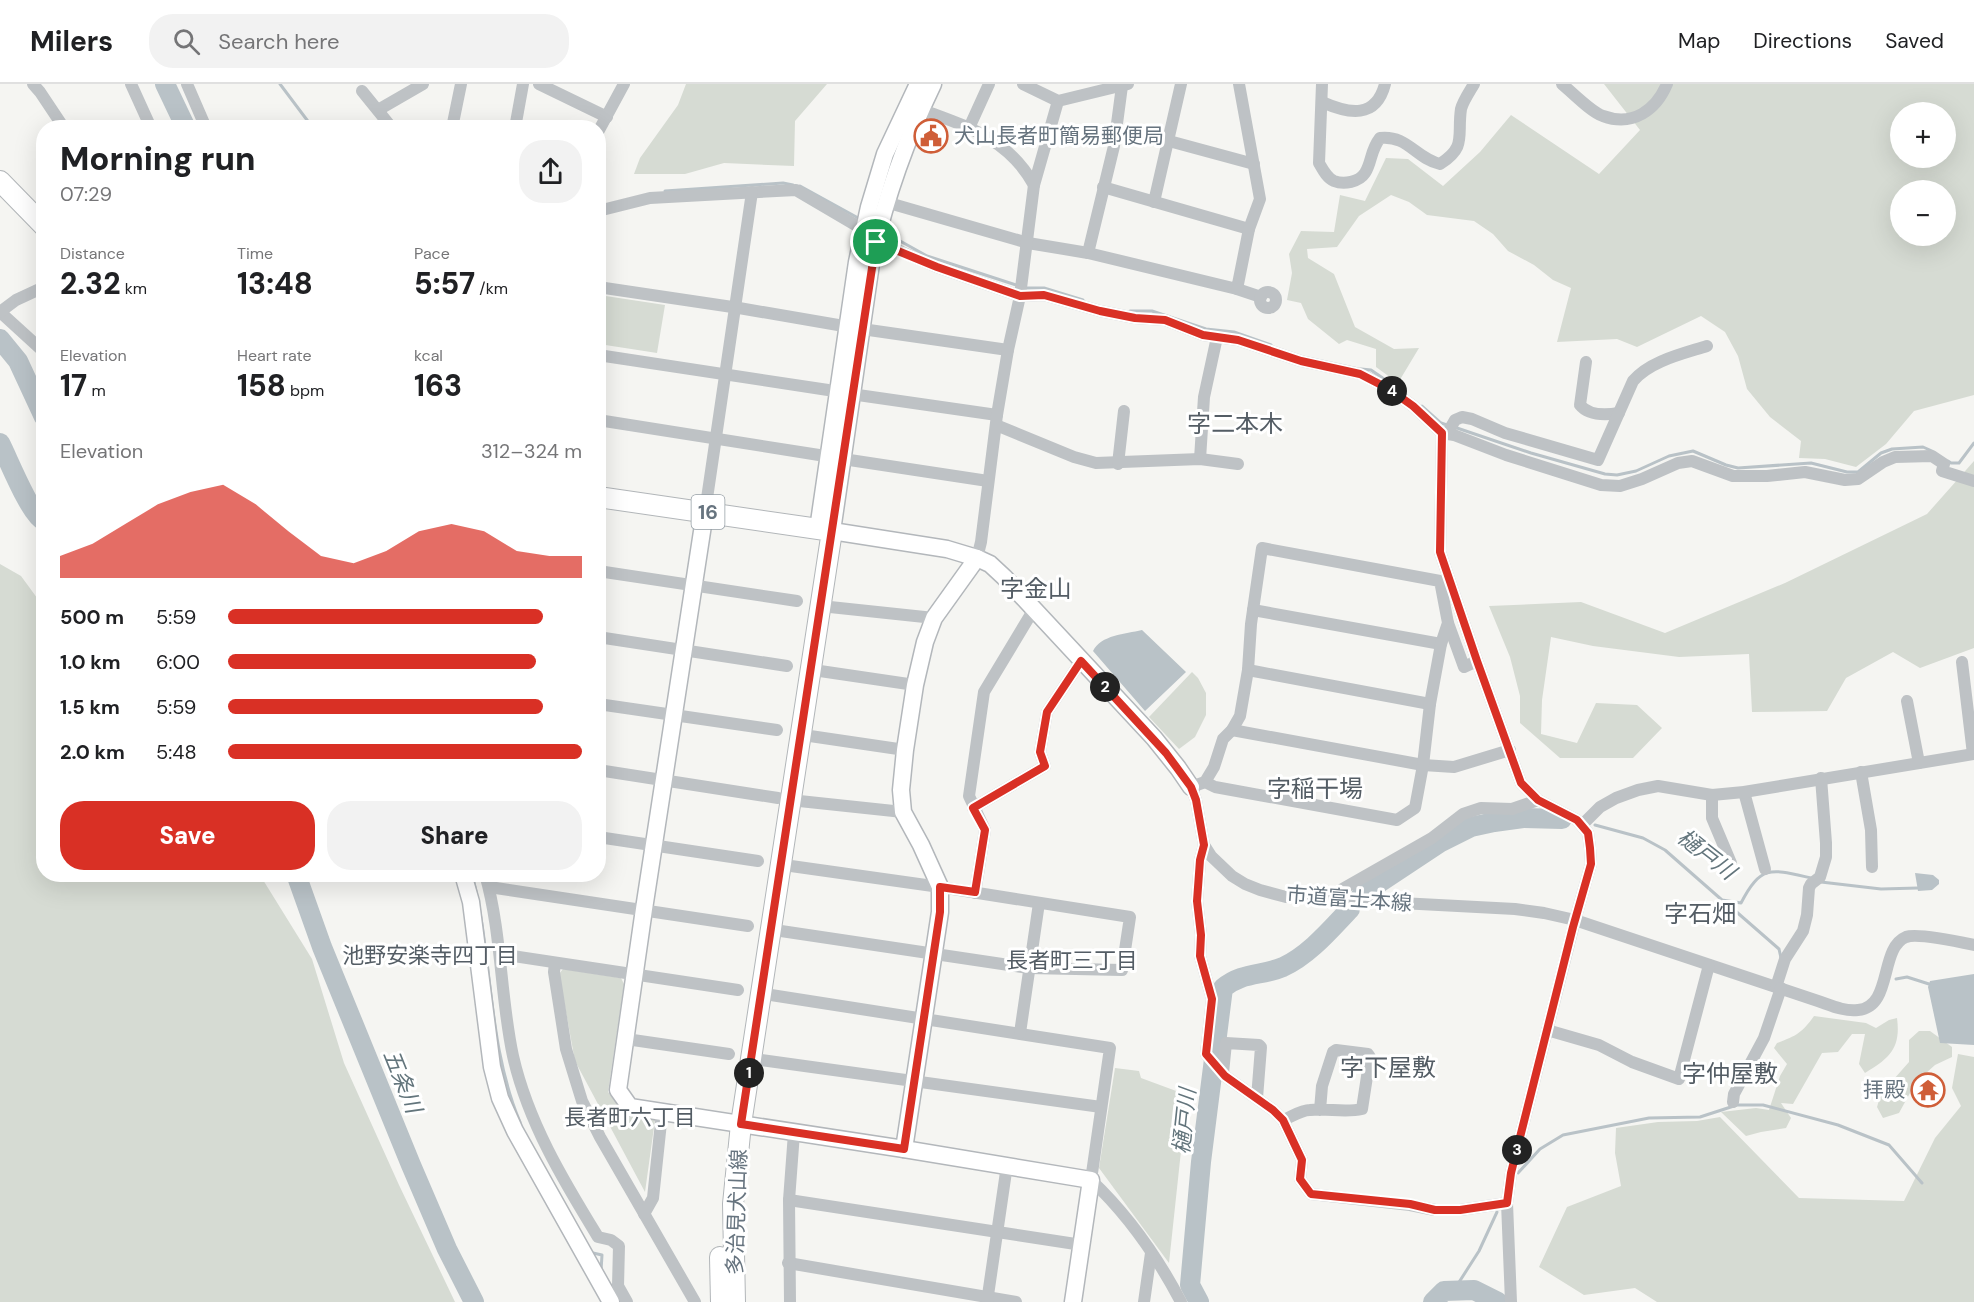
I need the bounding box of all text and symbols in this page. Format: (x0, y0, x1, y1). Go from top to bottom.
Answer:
search box (149, 14, 569, 68)
text: Milers (30, 23, 113, 60)
icon: search (170, 25, 203, 58)
text: Search here (218, 27, 340, 56)
text: Map (1678, 27, 1720, 55)
text: Directions (1753, 27, 1852, 55)
text: Saved (1885, 27, 1944, 55)
map controls (1890, 102, 1956, 246)
button: + (1890, 102, 1956, 168)
public building icon: 犬山長者町簡易郵便局 (913, 118, 949, 154)
place label: 犬山長者町簡易郵便局 (954, 122, 1164, 150)
text: Morning run (60, 137, 255, 180)
button: share (519, 140, 582, 203)
button: − (1890, 180, 1956, 246)
text: 07:29 (60, 181, 112, 207)
pin (850, 216, 901, 267)
icon: arrive (859, 225, 892, 258)
text: Distance (60, 243, 125, 264)
text: Time (237, 243, 273, 264)
text: Pace (414, 243, 450, 264)
text: 2.32 (60, 264, 121, 303)
text: 13:48 (237, 264, 313, 303)
text: 5:57 (414, 264, 475, 303)
text: km (121, 278, 147, 299)
text: /km (475, 278, 508, 299)
text: Elevation (60, 345, 127, 366)
text: Heart rate (237, 345, 312, 366)
text: kcal (414, 345, 443, 366)
text: 17 (60, 366, 87, 405)
text: 158 (237, 366, 286, 405)
text: 163 (414, 366, 462, 405)
pin: 4 (1377, 376, 1407, 406)
text: m (87, 380, 106, 401)
text: bpm (286, 380, 324, 401)
text: 4 (1387, 380, 1397, 401)
district label: 字二本木 (1187, 408, 1283, 439)
text: Elevation (60, 438, 143, 464)
text: 312–324 m (481, 438, 582, 464)
road number: 16 (692, 495, 724, 529)
district label: 字金山 (1000, 573, 1072, 604)
text: 500 m (60, 604, 124, 630)
text: 5:59 (156, 604, 196, 630)
text: 1.0 km (60, 649, 121, 675)
text: 6:00 (156, 649, 200, 675)
pin: 2 (1090, 672, 1120, 702)
text: 2 (1100, 676, 1110, 697)
text: 1.5 km (60, 694, 120, 720)
text: 5:59 (156, 694, 196, 720)
text: 2.0 km (60, 739, 125, 765)
text: 5:48 (156, 739, 197, 765)
district label: 字稲干場 (1267, 773, 1363, 804)
button: Save (60, 801, 315, 870)
button: Share (327, 801, 582, 870)
water label: 樋戸川 (1672, 823, 1743, 887)
street label: 市道富士本線 (1285, 881, 1413, 917)
district label: 字石畑 (1664, 898, 1736, 929)
district label: 池野安楽寺四丁目 (342, 941, 518, 970)
district label: 長者町三丁目 (1006, 946, 1138, 975)
water label: 五条川 (377, 1045, 429, 1119)
district label: 字下屋敷 (1340, 1052, 1436, 1083)
pin: 1 (734, 1058, 764, 1088)
district label: 字仲屋敷 (1682, 1058, 1778, 1089)
text: 1 (746, 1062, 752, 1083)
temple icon: 拝殿 (1910, 1072, 1946, 1108)
place label: 拝殿 (1863, 1076, 1905, 1104)
water label: 樋戸川 (1167, 1085, 1203, 1155)
district label: 長者町六丁目 (564, 1103, 696, 1132)
pin: 3 (1502, 1135, 1532, 1165)
text: 3 (1512, 1139, 1522, 1160)
street label: 多治見犬山線 (721, 1149, 753, 1275)

